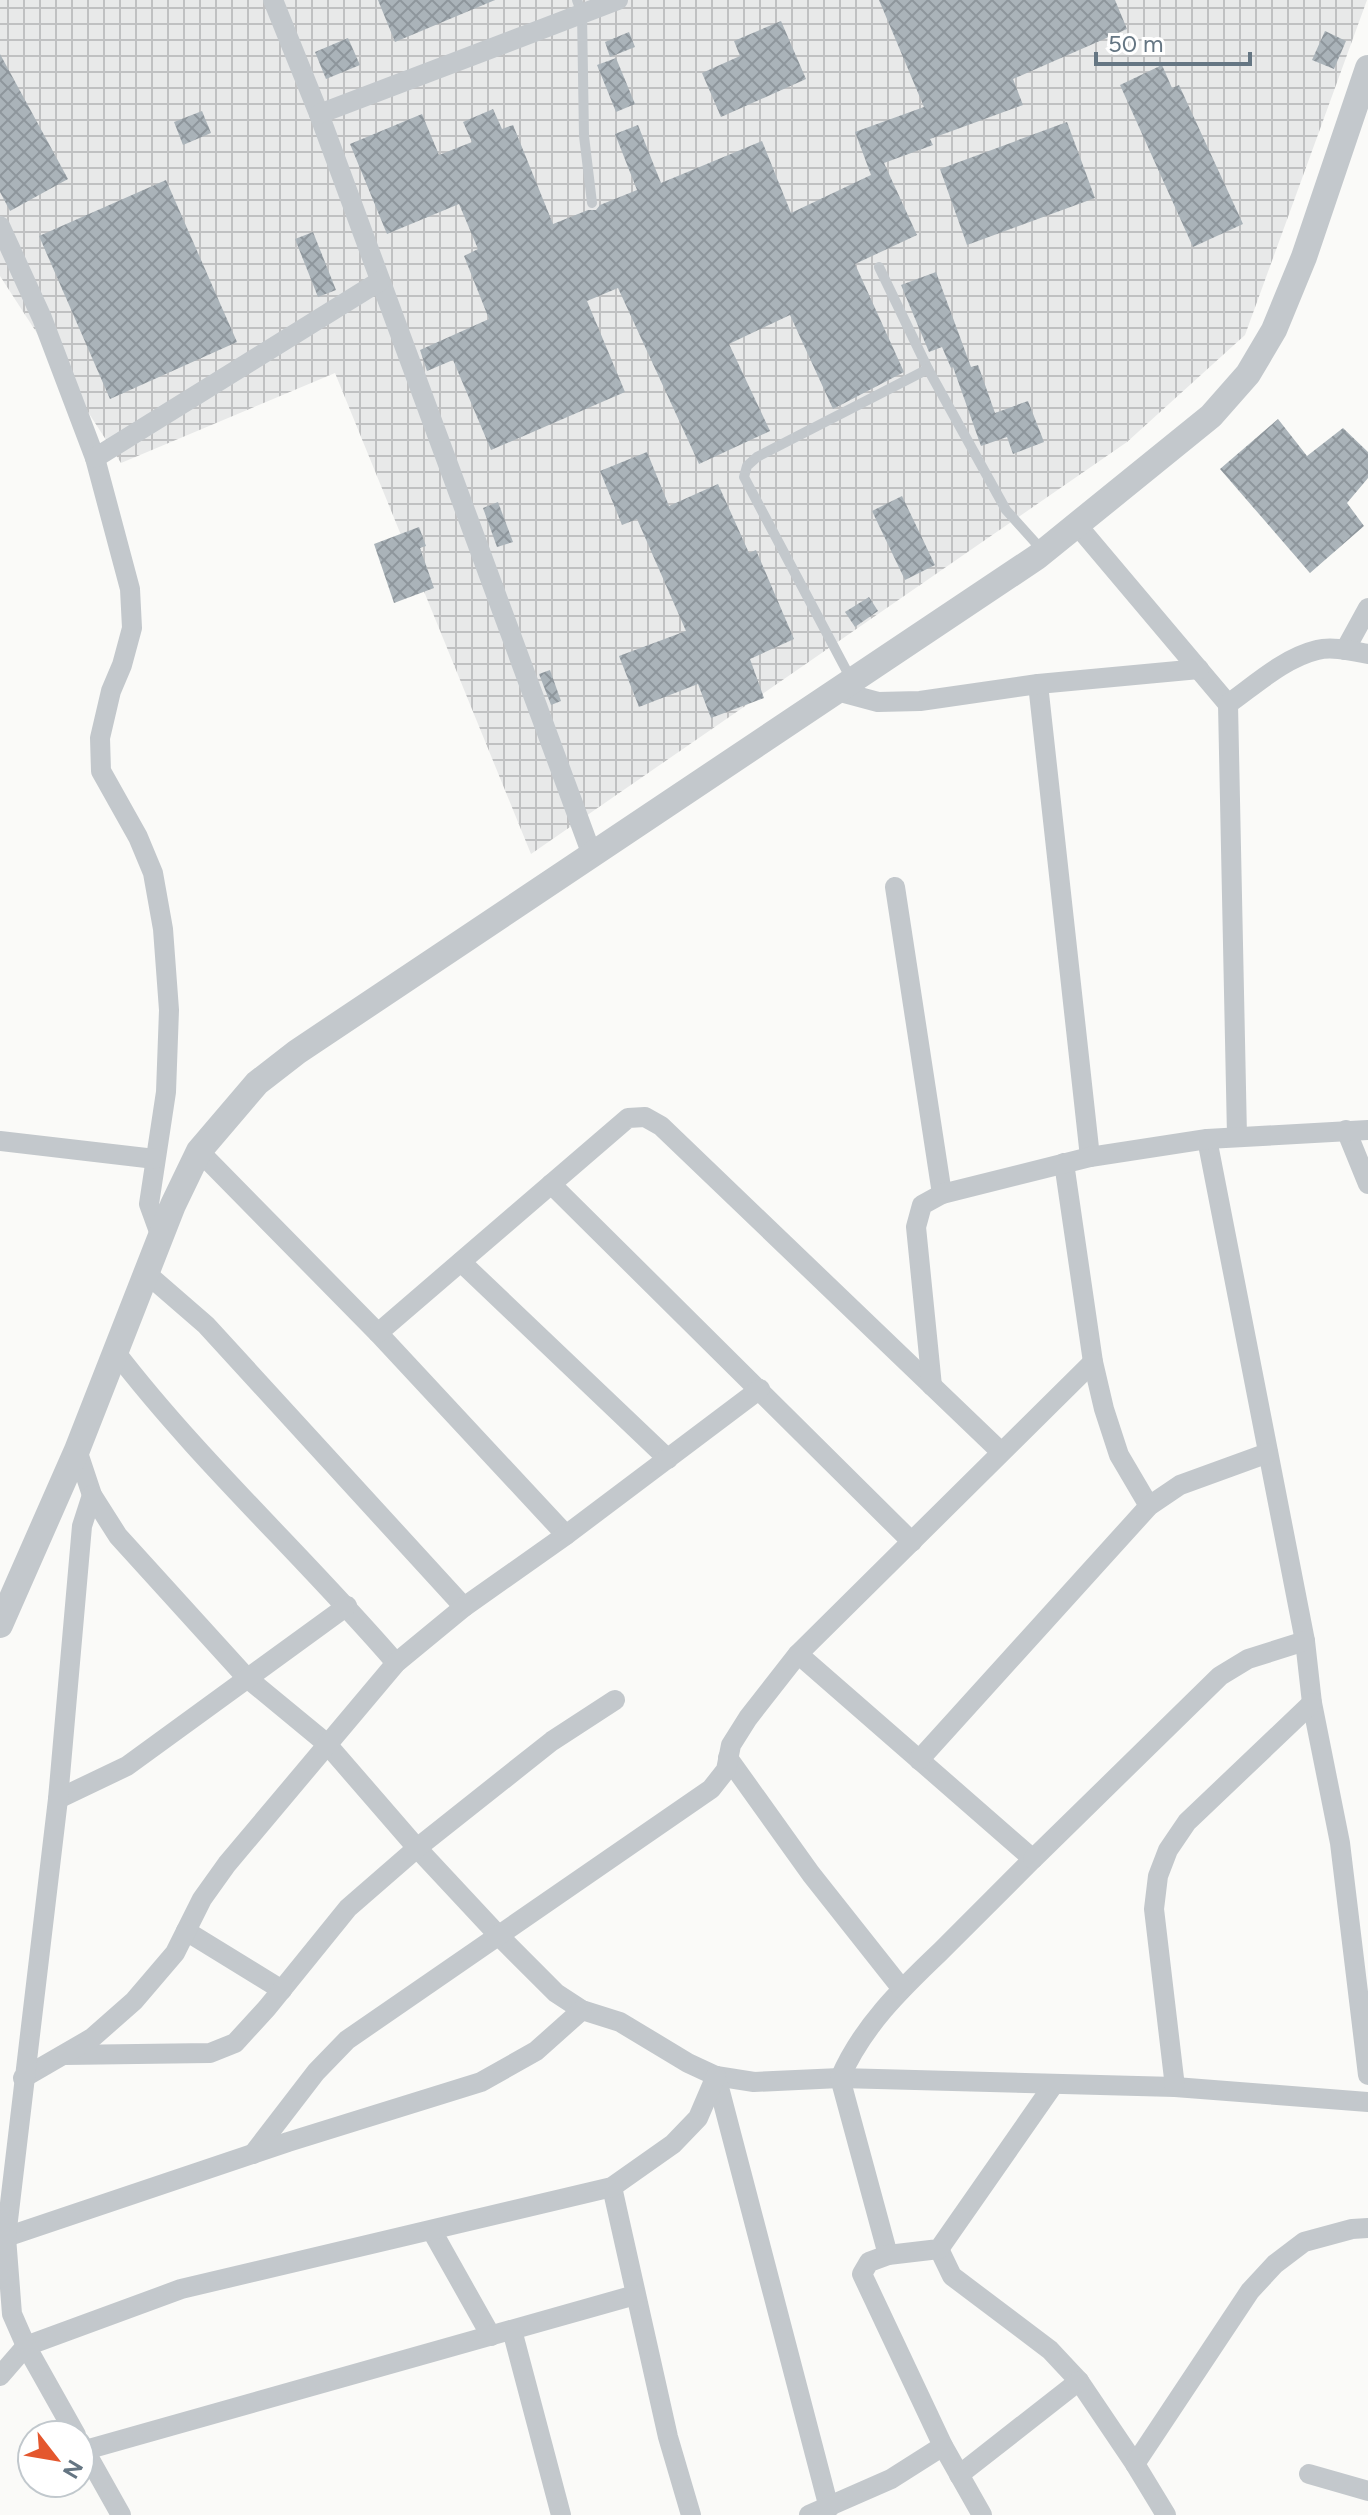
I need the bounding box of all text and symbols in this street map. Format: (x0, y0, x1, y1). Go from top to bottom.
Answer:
scale bar (1096, 16, 1250, 66)
text: 50 m (1108, 29, 1164, 58)
north arrow (16, 2419, 96, 2499)
text: N (57, 2455, 89, 2483)

